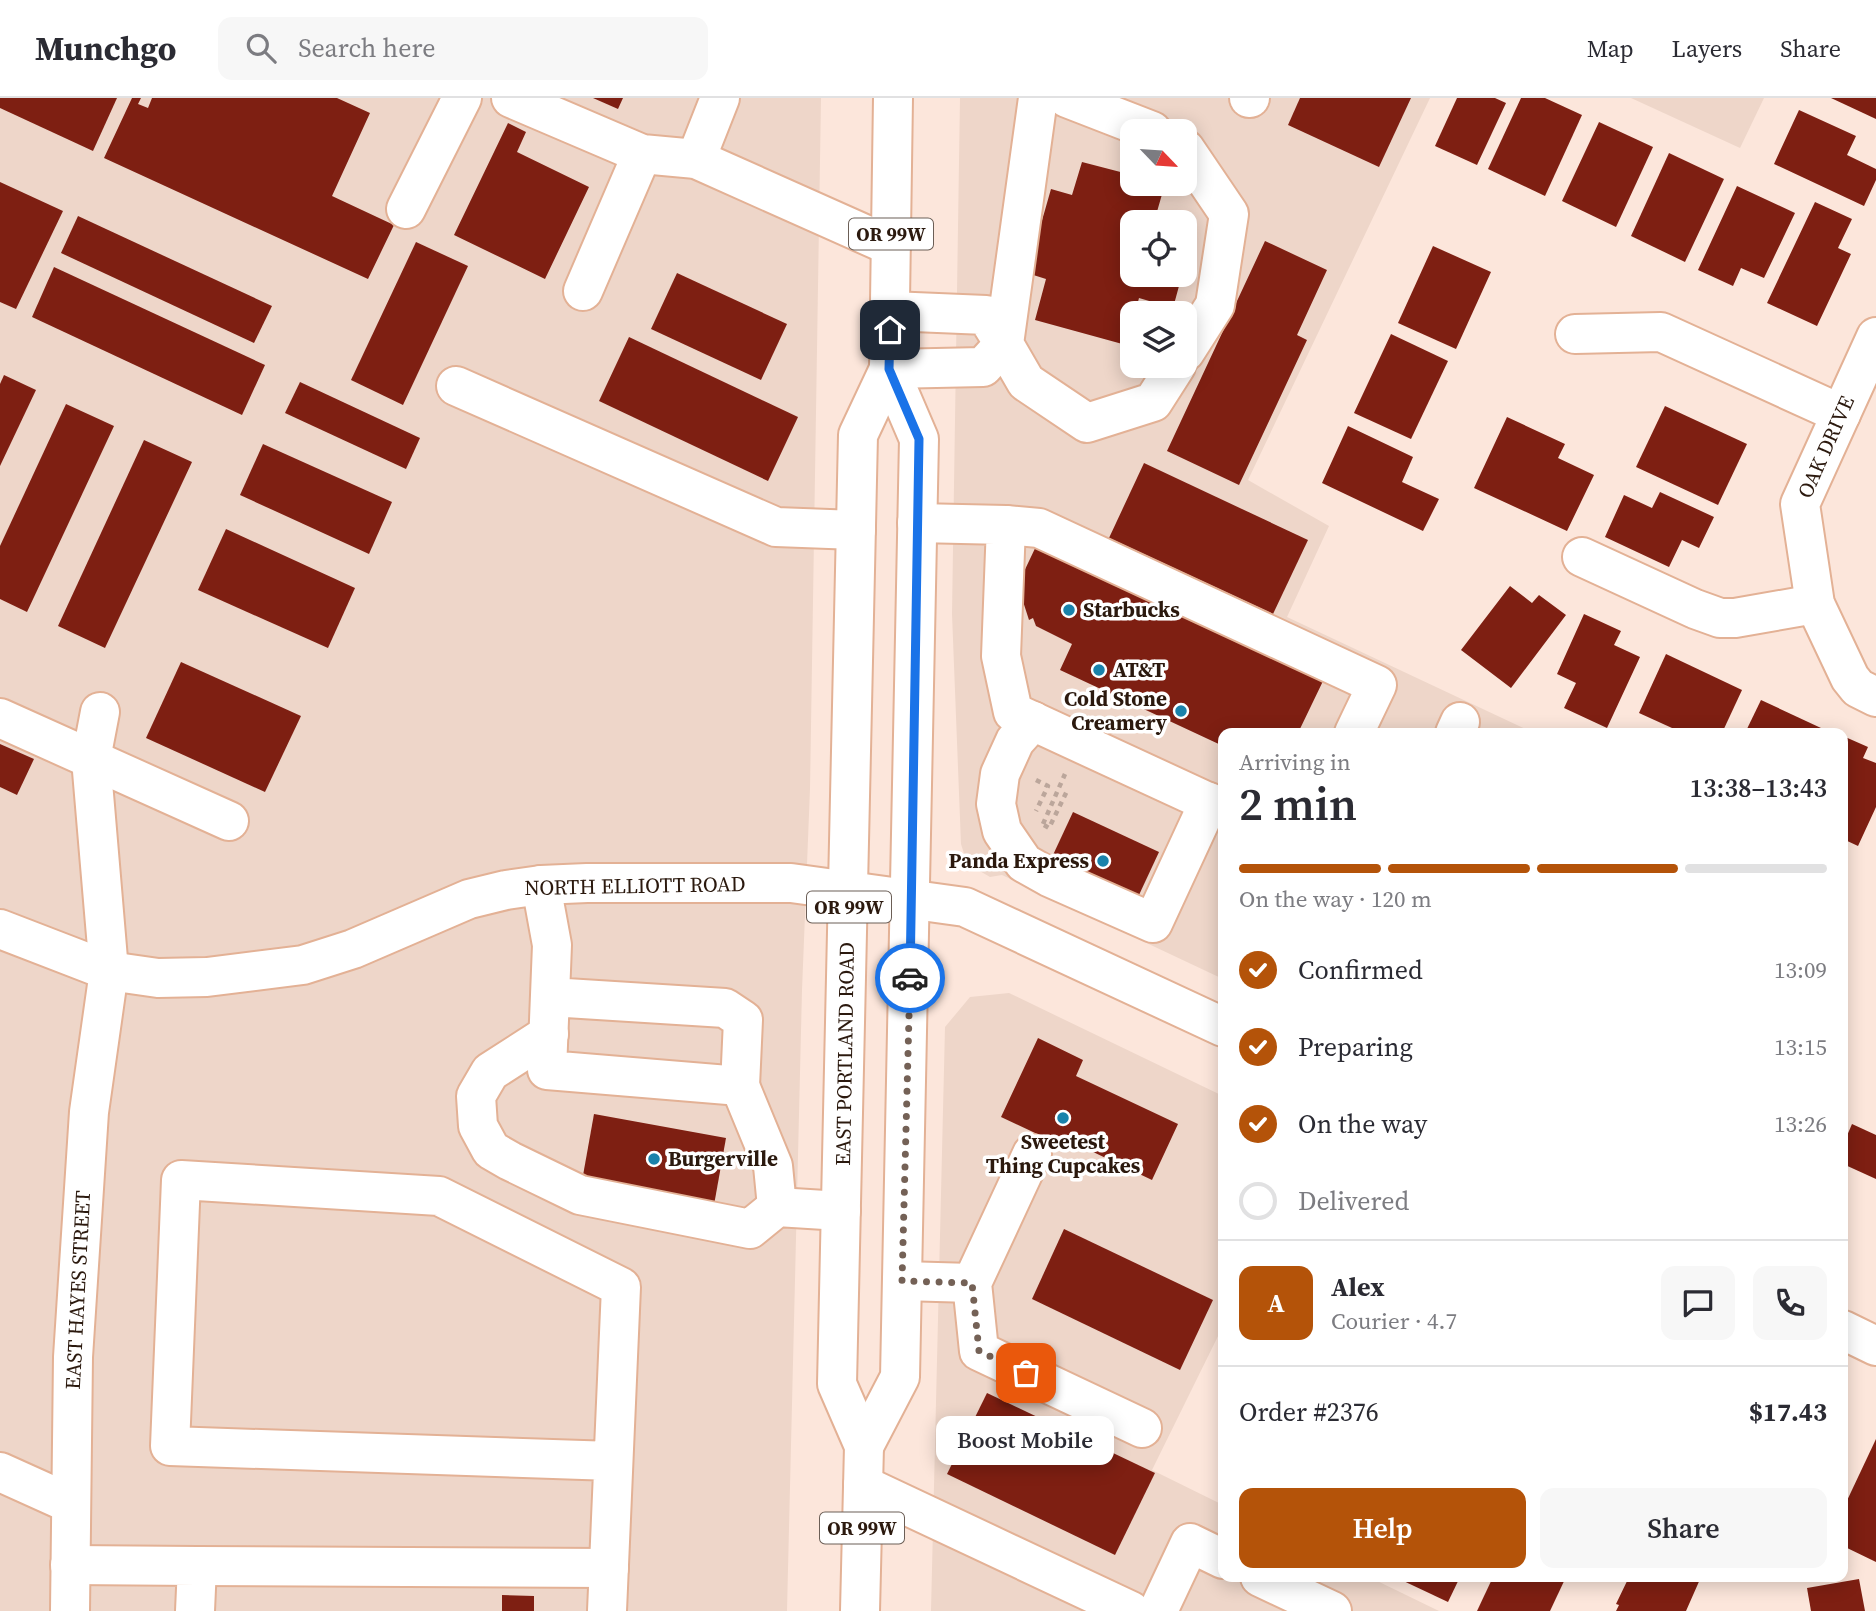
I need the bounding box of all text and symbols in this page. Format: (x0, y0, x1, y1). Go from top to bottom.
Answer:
search box (218, 17, 708, 80)
text: Munchgo (35, 26, 176, 71)
icon: search (242, 29, 280, 67)
text: Search here (298, 30, 435, 66)
text: Map (1587, 32, 1634, 65)
text: Layers (1672, 32, 1742, 65)
text: Share (1780, 32, 1841, 65)
north arrow (1120, 119, 1197, 196)
map controls (1120, 119, 1197, 378)
button: locate (1120, 210, 1197, 287)
road number: OR 99W (849, 218, 933, 250)
pin (860, 300, 920, 360)
button: layers (1120, 301, 1197, 378)
icon: home (871, 311, 909, 349)
street label: OAK DRIVE (1790, 391, 1861, 503)
place label: Starbucks (1083, 595, 1180, 624)
marker: Starbucks (1061, 602, 1077, 618)
place label: AT&T (1113, 655, 1165, 684)
marker: AT&T (1091, 662, 1107, 678)
place label: Cold Stone Creamery (1064, 684, 1168, 737)
marker: Cold Stone Creamery (1173, 703, 1189, 719)
text: Arriving in (1239, 746, 1351, 778)
text: 13:38–13:43 (1690, 770, 1827, 806)
text: 2 min (1239, 772, 1357, 835)
place label: Panda Express (949, 846, 1089, 875)
marker: Panda Express (1095, 853, 1111, 869)
street label: NORTH ELLIOTT ROAD (524, 869, 746, 902)
text: On the way · 120 m (1239, 883, 1432, 915)
road number: OR 99W (807, 892, 891, 922)
street label: EAST PORTLAND ROAD (828, 942, 861, 1166)
courier (875, 943, 945, 1013)
icon: check (1239, 951, 1277, 989)
text: Confirmed (1298, 952, 1423, 988)
text: 13:09 (1774, 954, 1827, 986)
icon: car (891, 959, 929, 997)
icon: check (1239, 1028, 1277, 1066)
text: Preparing (1298, 1029, 1413, 1065)
text: 13:15 (1774, 1031, 1827, 1063)
icon: check (1239, 1105, 1277, 1143)
text: On the way (1298, 1106, 1427, 1142)
text: 13:26 (1774, 1108, 1827, 1140)
marker: Sweetest Thing Cupcakes (1055, 1110, 1071, 1126)
place label: Sweetest Thing Cupcakes (986, 1127, 1141, 1180)
place label: Burgerville (668, 1144, 778, 1173)
marker: Burgerville (646, 1151, 662, 1167)
text: Delivered (1298, 1183, 1409, 1219)
street label: EAST HAYES STREET (58, 1189, 97, 1390)
button: chat (1661, 1266, 1735, 1340)
button: phone (1753, 1266, 1827, 1340)
text: Alex (1331, 1269, 1385, 1305)
text: A (1267, 1285, 1285, 1321)
text: Courier · 4.7 (1331, 1305, 1457, 1337)
pin (996, 1343, 1056, 1403)
icon: bag (1007, 1354, 1045, 1392)
text: Order #2376 (1239, 1394, 1379, 1430)
text: $17.43 (1749, 1394, 1827, 1430)
callout: Boost Mobile (937, 1415, 1115, 1464)
text: Boost Mobile (957, 1424, 1093, 1456)
button: Help (1239, 1488, 1526, 1568)
button: Share (1540, 1488, 1827, 1568)
road number: OR 99W (820, 1512, 904, 1544)

